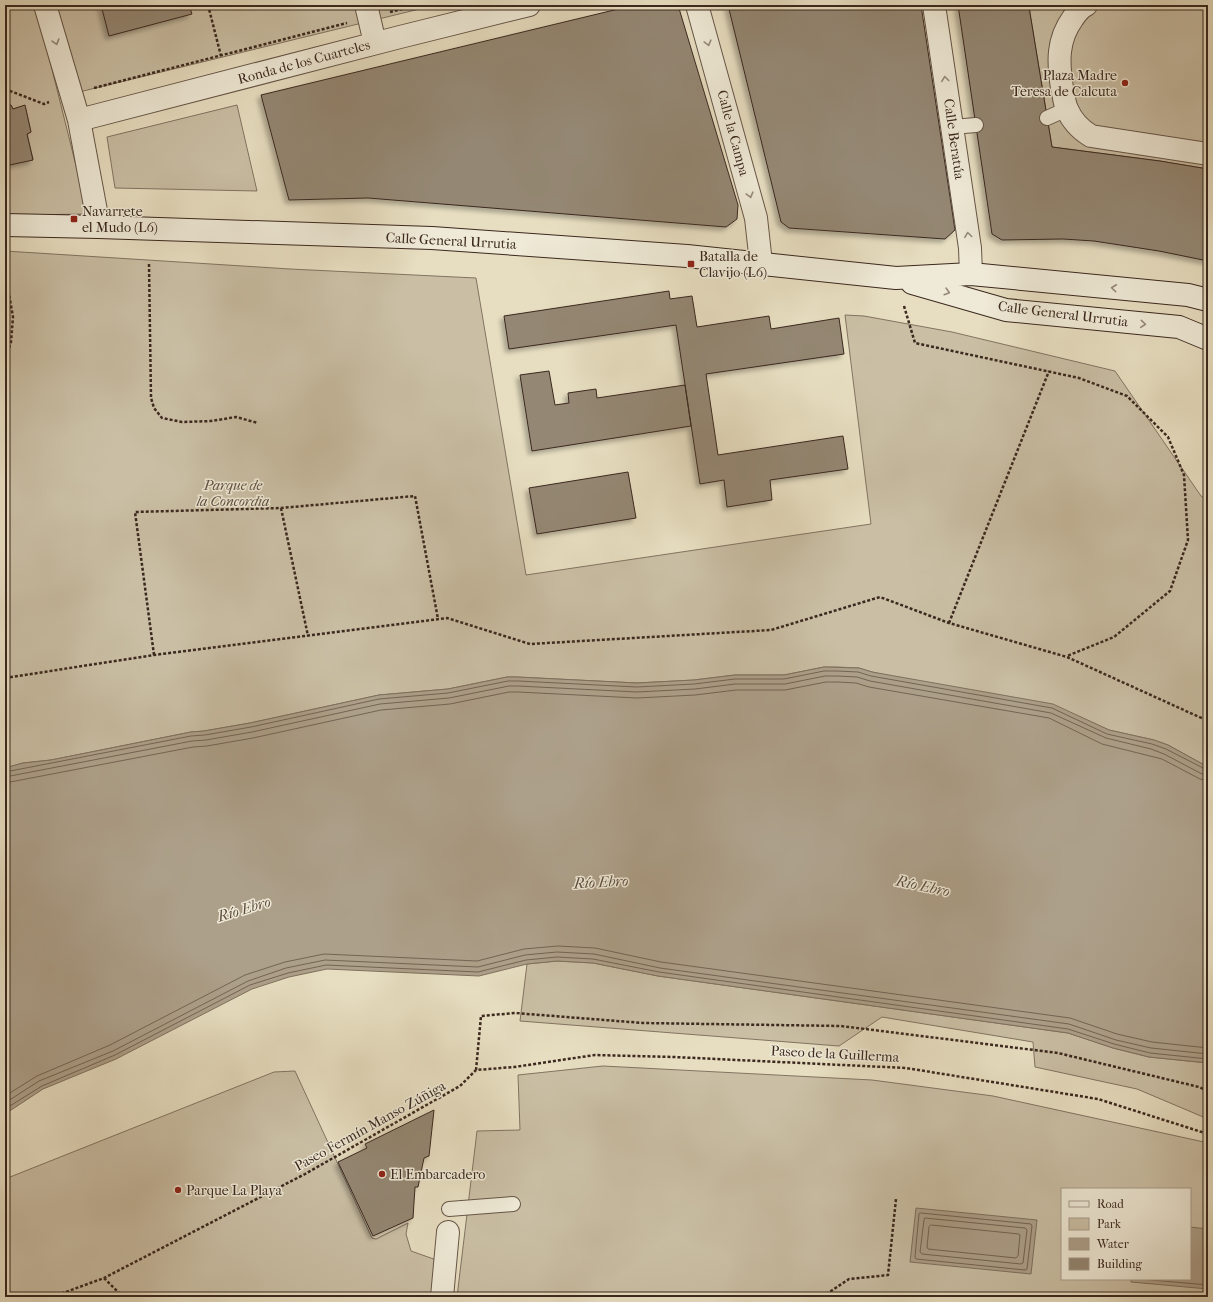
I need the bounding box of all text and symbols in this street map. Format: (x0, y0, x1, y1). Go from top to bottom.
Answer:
street label: Ronda de los Cuarteles (236, 36, 372, 88)
one-way arrow (51, 39, 60, 46)
one-way arrow (703, 39, 712, 46)
place label: Plaza Madre Teresa de Calcuta (1012, 67, 1118, 100)
one-way arrow (941, 76, 950, 82)
marker: Plaza Madre Teresa de Calcuta (1120, 78, 1130, 88)
street label: Calle la Campa (713, 88, 753, 178)
street label: Calle Beratúa (940, 98, 968, 181)
one-way arrow (745, 192, 753, 198)
place label: Navarrete el Mudo (L6) (82, 203, 158, 236)
marker: Navarrete el Mudo (L6) (69, 214, 79, 224)
street label: Calle General Urrutia (385, 229, 517, 253)
one-way arrow (964, 232, 973, 238)
place label: Batalla de Clavijo (L6) (699, 248, 767, 281)
marker: Batalla de Clavijo (L6) (686, 259, 696, 269)
one-way arrow (1111, 284, 1117, 293)
one-way arrow (943, 288, 950, 296)
street label: Calle General Urrutia (997, 298, 1130, 330)
one-way arrow (1140, 319, 1146, 328)
park label: Parque de la Concordia (196, 477, 269, 510)
water label: Río Ebro (893, 871, 952, 900)
water label: Río Ebro (572, 872, 629, 892)
water label: Río Ebro (214, 892, 273, 926)
street label: Paseo de la Guillerma (770, 1042, 900, 1066)
street label: Paseo Fermín Manso Zúñiga (291, 1077, 449, 1175)
place label: El Embarcadero (390, 1166, 485, 1183)
marker: El Embarcadero (377, 1169, 387, 1179)
place label: Parque La Playa (186, 1182, 283, 1199)
marker: Parque La Playa (173, 1185, 183, 1195)
legend (1061, 1188, 1191, 1280)
text: Road (1097, 1197, 1124, 1211)
text: Park (1097, 1217, 1122, 1231)
text: Water (1096, 1237, 1130, 1251)
text: Building (1097, 1257, 1142, 1271)

